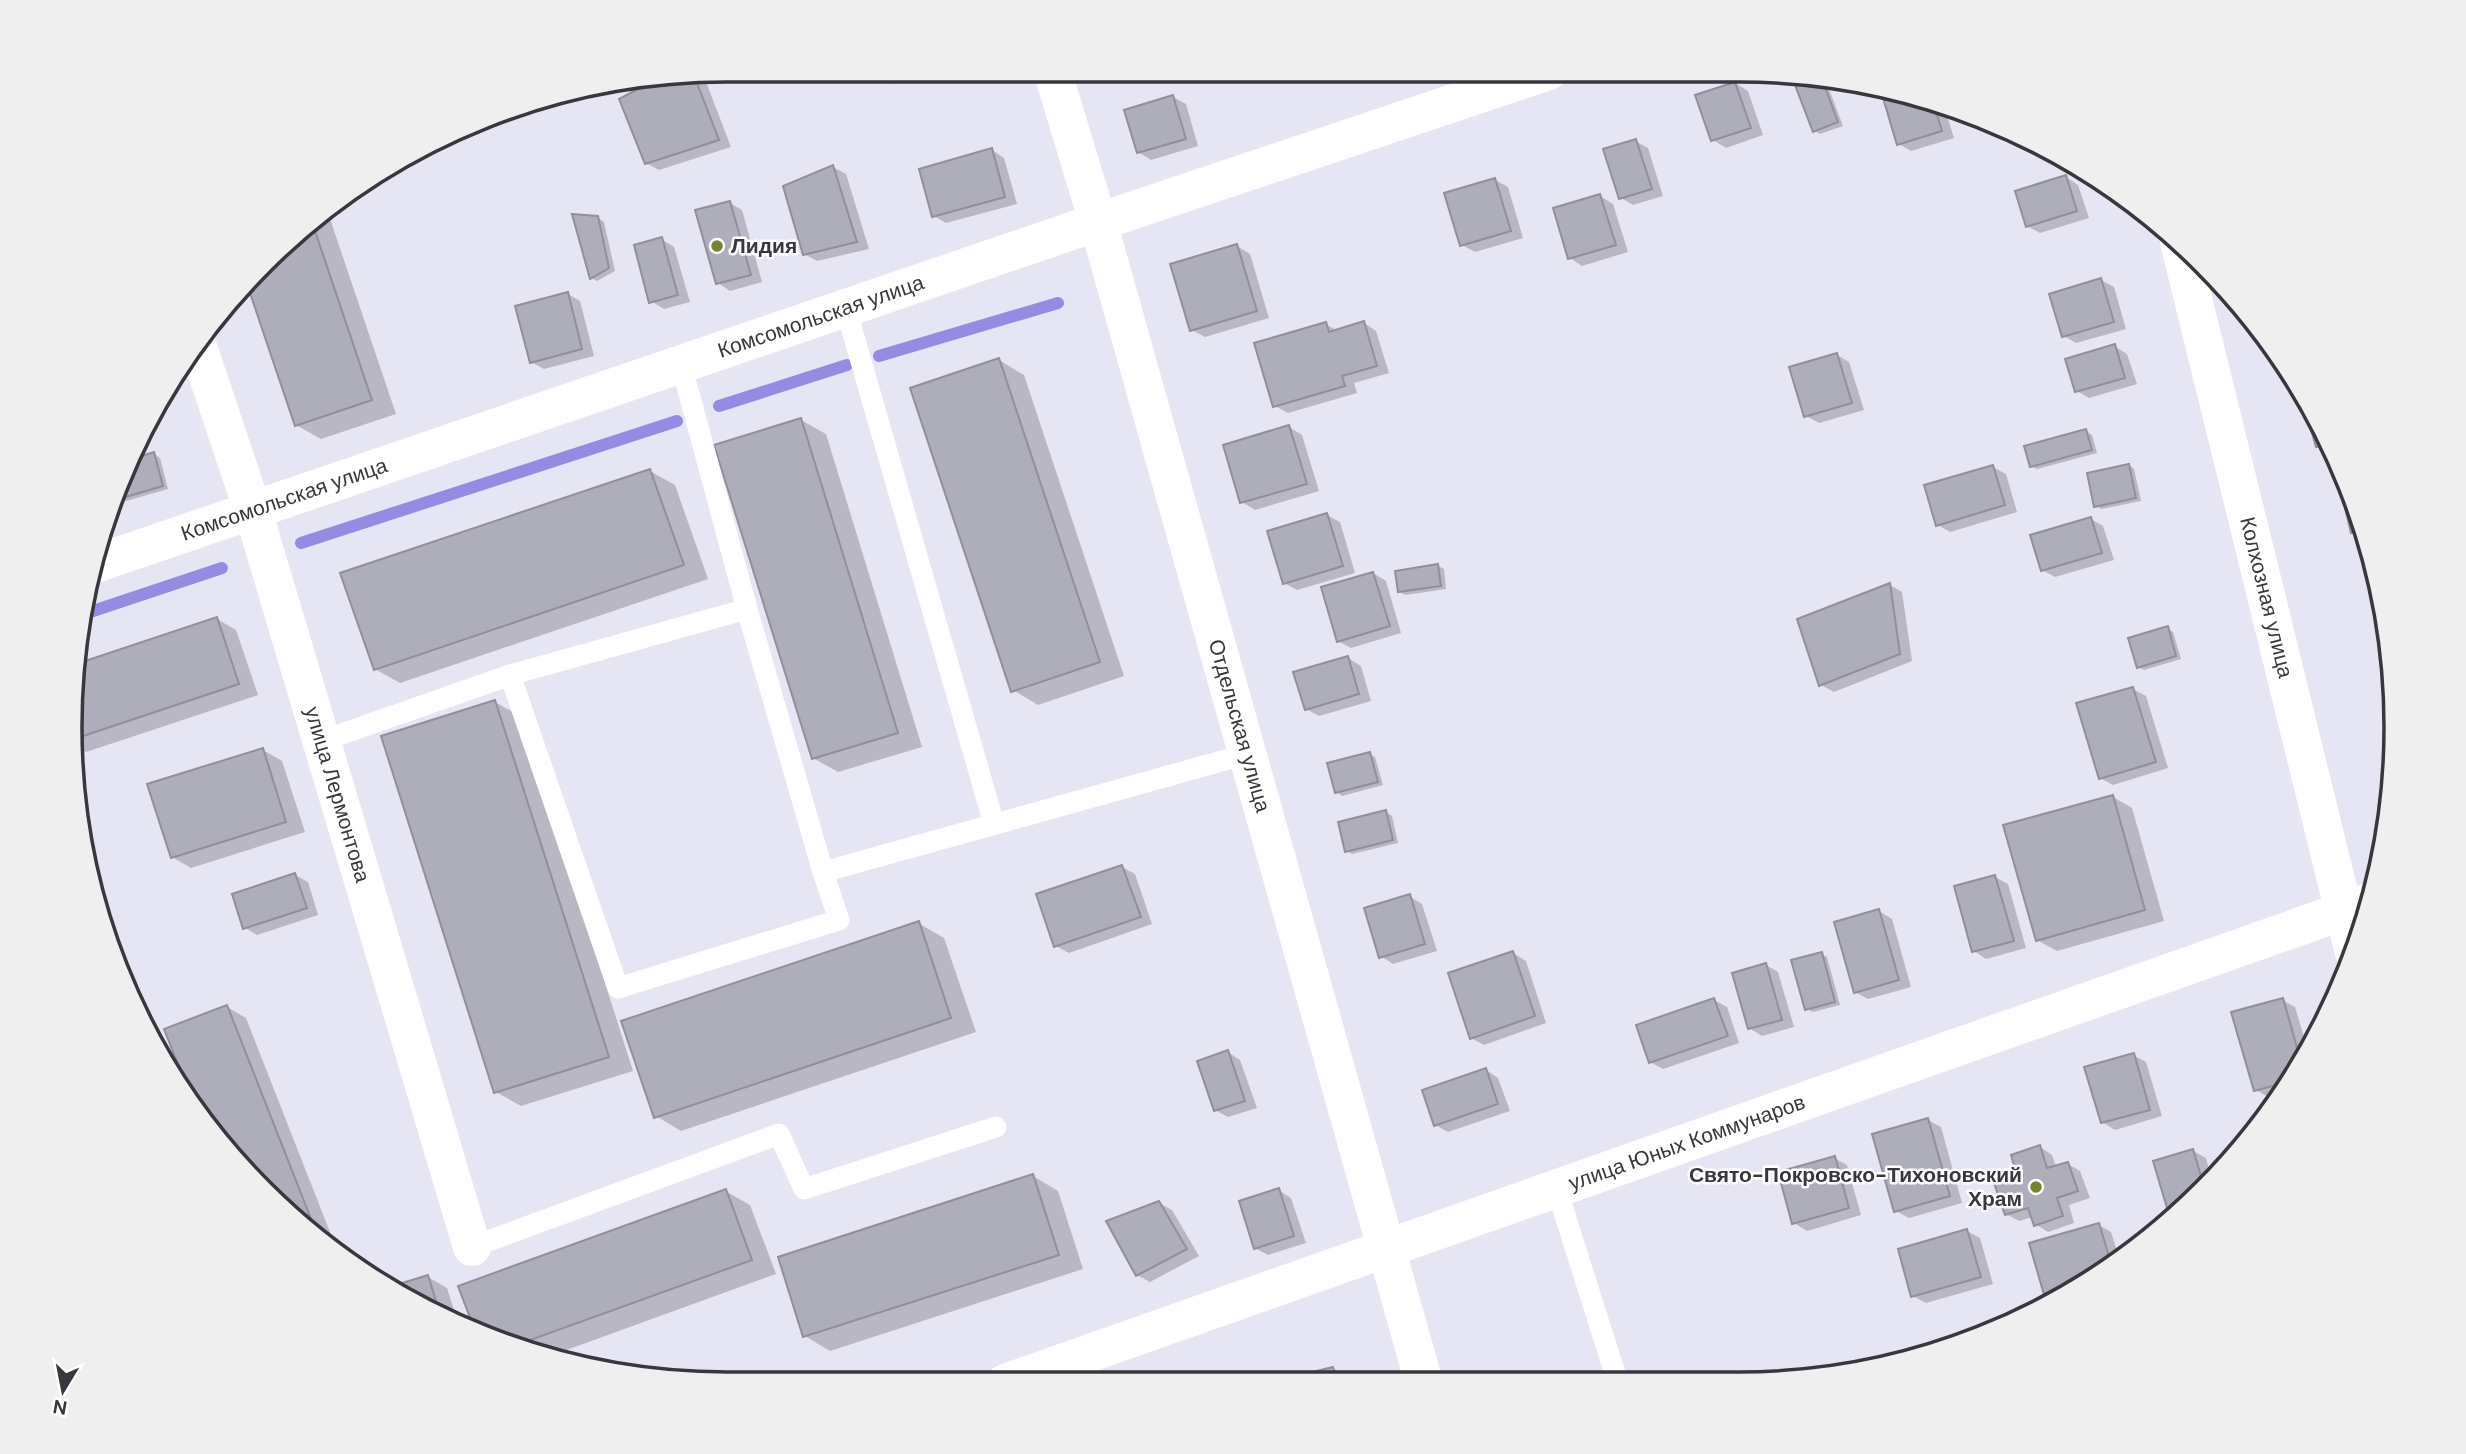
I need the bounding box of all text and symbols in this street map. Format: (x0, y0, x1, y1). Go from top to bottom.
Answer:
place label: Лидия (731, 232, 797, 260)
marker: Лидия (709, 238, 725, 254)
street label: Комсомольская улица (714, 268, 928, 365)
street label: Комсомольская улица (177, 451, 391, 548)
street label: Колхозная улица (2233, 514, 2300, 681)
street label: Отдельская улица (1202, 636, 1277, 816)
street label: улица Лермонтова (298, 703, 377, 886)
street label: улица Юных Коммунаров (1565, 1088, 1809, 1197)
place label: Свято-Покровско-Тихоновский Храм (1689, 1161, 2022, 1213)
marker: Свято-Покровско-Тихоновский Храм (2028, 1179, 2044, 1195)
north arrow (28, 1356, 98, 1426)
text: N (51, 1394, 69, 1421)

